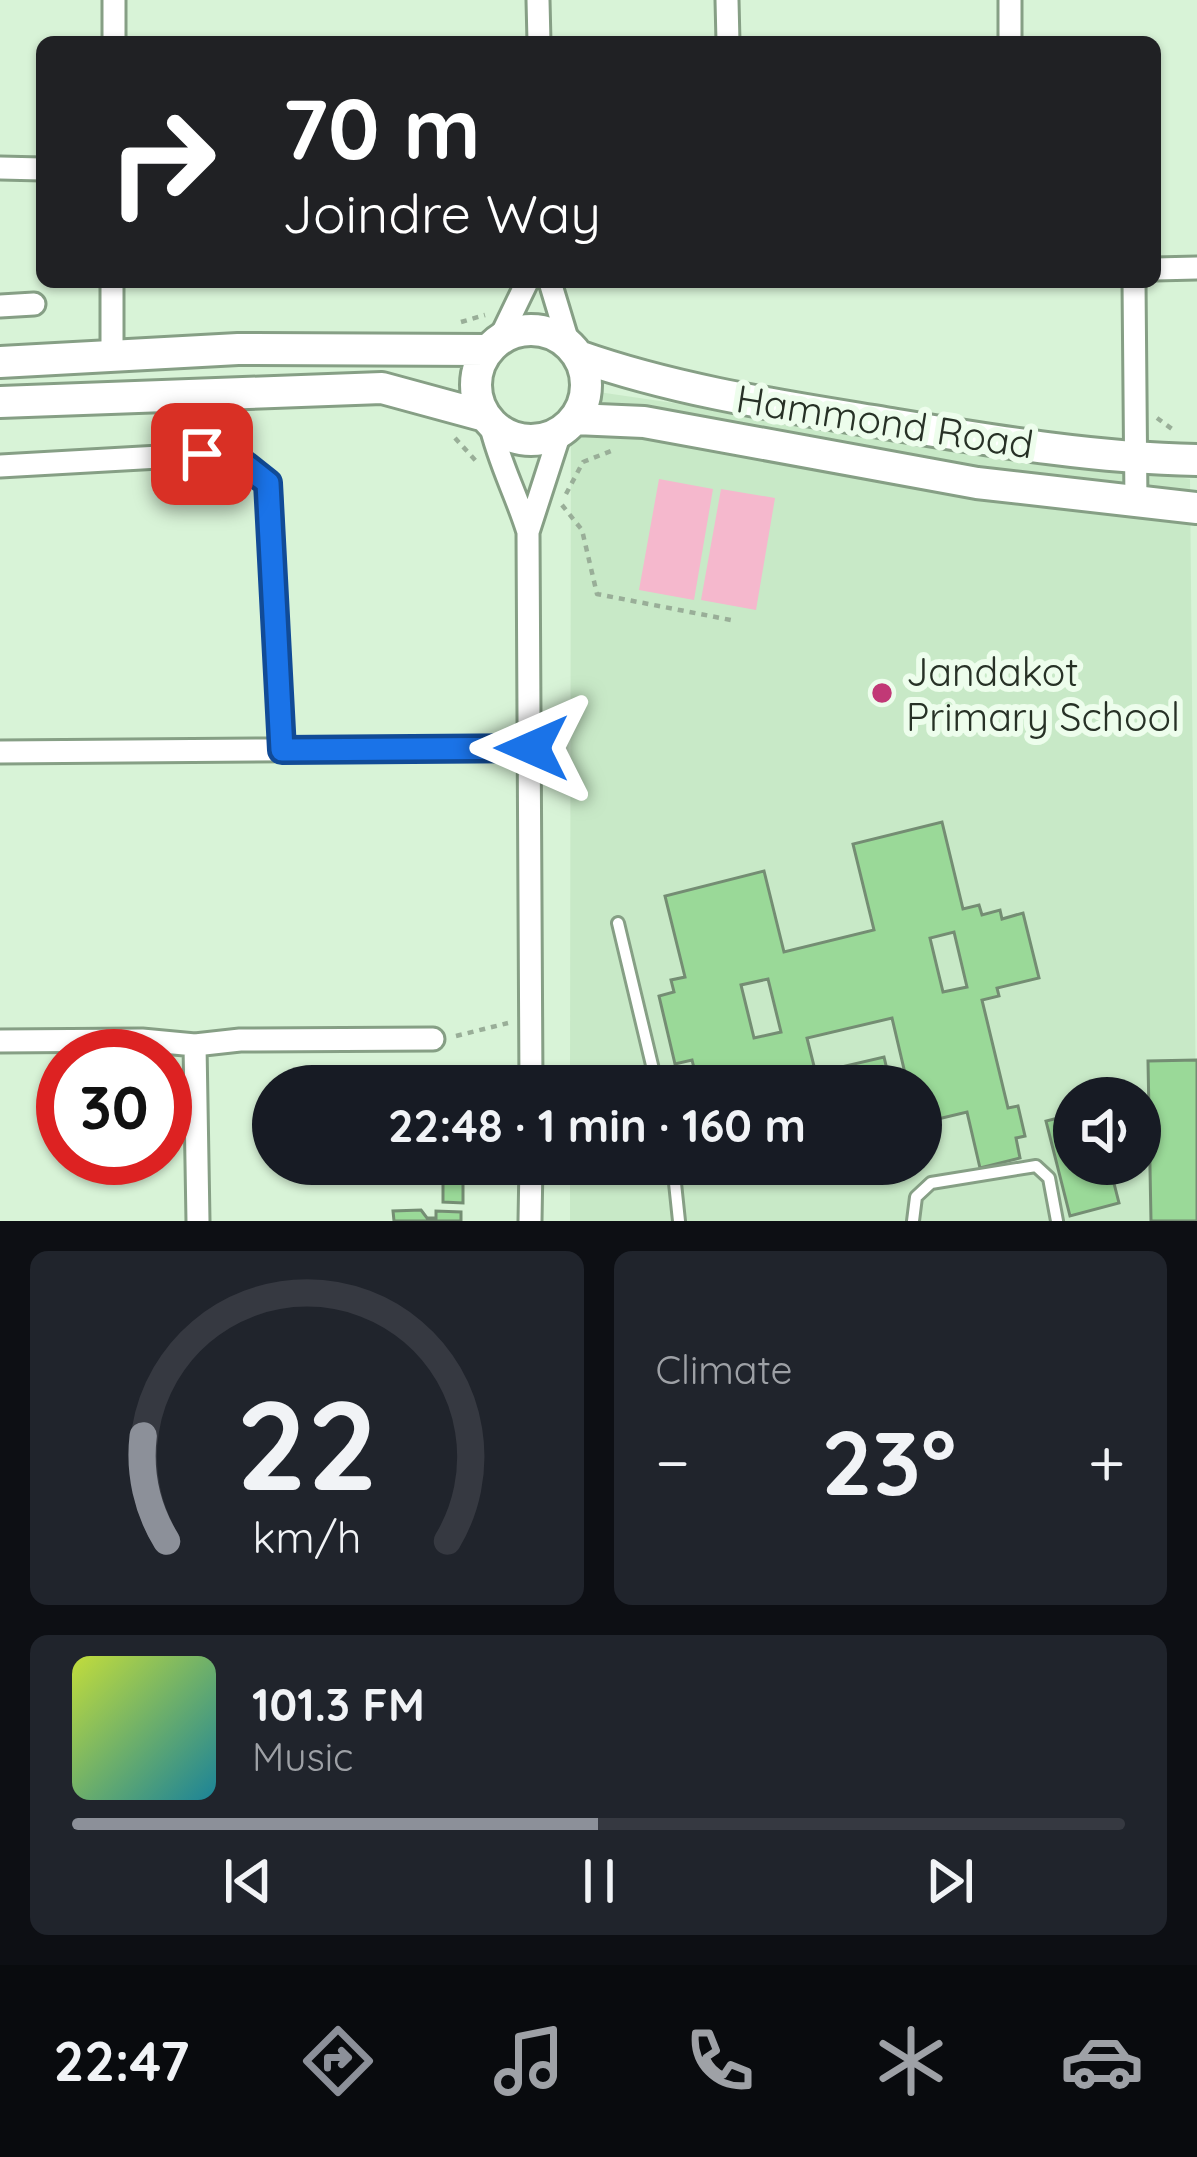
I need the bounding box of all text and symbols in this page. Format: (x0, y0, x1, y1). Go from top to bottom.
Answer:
text: 70 m (282, 75, 481, 180)
icon: right (84, 84, 240, 240)
text: Joindre Way (282, 179, 601, 247)
street label: Hammond Road (733, 373, 1037, 469)
pin (151, 403, 253, 505)
icon: arrive (169, 421, 235, 487)
place label: Jandakot Primary School (906, 647, 1180, 741)
marker: Jandakot Primary School (869, 680, 895, 706)
position arrow (469, 685, 595, 811)
speed limit sign: 30 (36, 1029, 192, 1185)
map controls (1053, 1077, 1161, 1185)
button: sound (1053, 1077, 1161, 1185)
text: 22:48 · 1 min · 160 m (388, 1097, 806, 1153)
text: Climate (656, 1345, 793, 1394)
text: 22 (236, 1365, 378, 1521)
text: 23° (821, 1405, 956, 1518)
text: − (656, 1420, 690, 1503)
text: + (1088, 1420, 1125, 1503)
text: km/h (252, 1510, 361, 1564)
text: 101.3 FM (252, 1676, 425, 1732)
text: Music (252, 1732, 353, 1781)
icon: previous (215, 1848, 281, 1914)
icon: pause (566, 1848, 632, 1914)
icon: next (917, 1848, 983, 1914)
icon: directions (296, 2019, 380, 2103)
icon: music (487, 2019, 571, 2103)
icon: phone (678, 2019, 762, 2103)
icon: climate (869, 2019, 953, 2103)
icon: car (1060, 2019, 1144, 2103)
text: 22:47 (53, 2027, 189, 2095)

